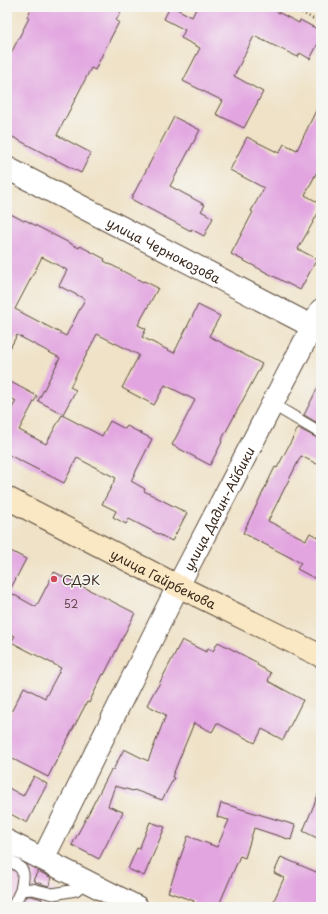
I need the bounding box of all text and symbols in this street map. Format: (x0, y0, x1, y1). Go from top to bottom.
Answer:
street label: улица Чернокозова (104, 212, 225, 287)
street label: улица Дадин-Айбики (178, 443, 258, 574)
street label: улица Гайрбекова (108, 544, 220, 613)
place label: СДЭК (62, 570, 100, 589)
marker: СДЭК (49, 574, 59, 584)
house number: 52 (64, 595, 78, 612)

